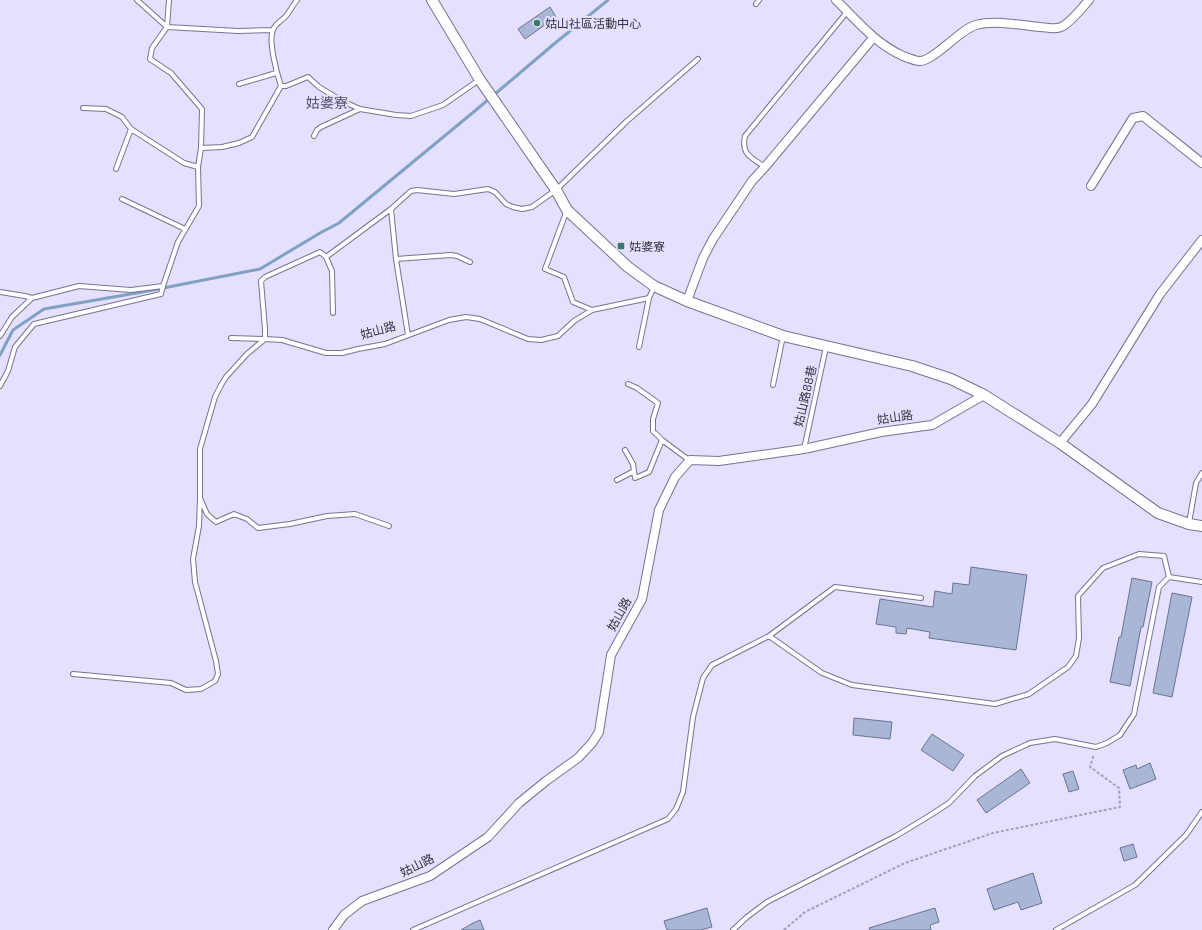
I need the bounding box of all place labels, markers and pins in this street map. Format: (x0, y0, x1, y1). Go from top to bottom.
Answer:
place label: 姑山社區活動中心 (545, 16, 641, 31)
marker: 姑山社區活動中心 (532, 18, 542, 28)
place label: 姑婆寮 (629, 239, 665, 254)
marker: 姑婆寮 (616, 241, 626, 251)

